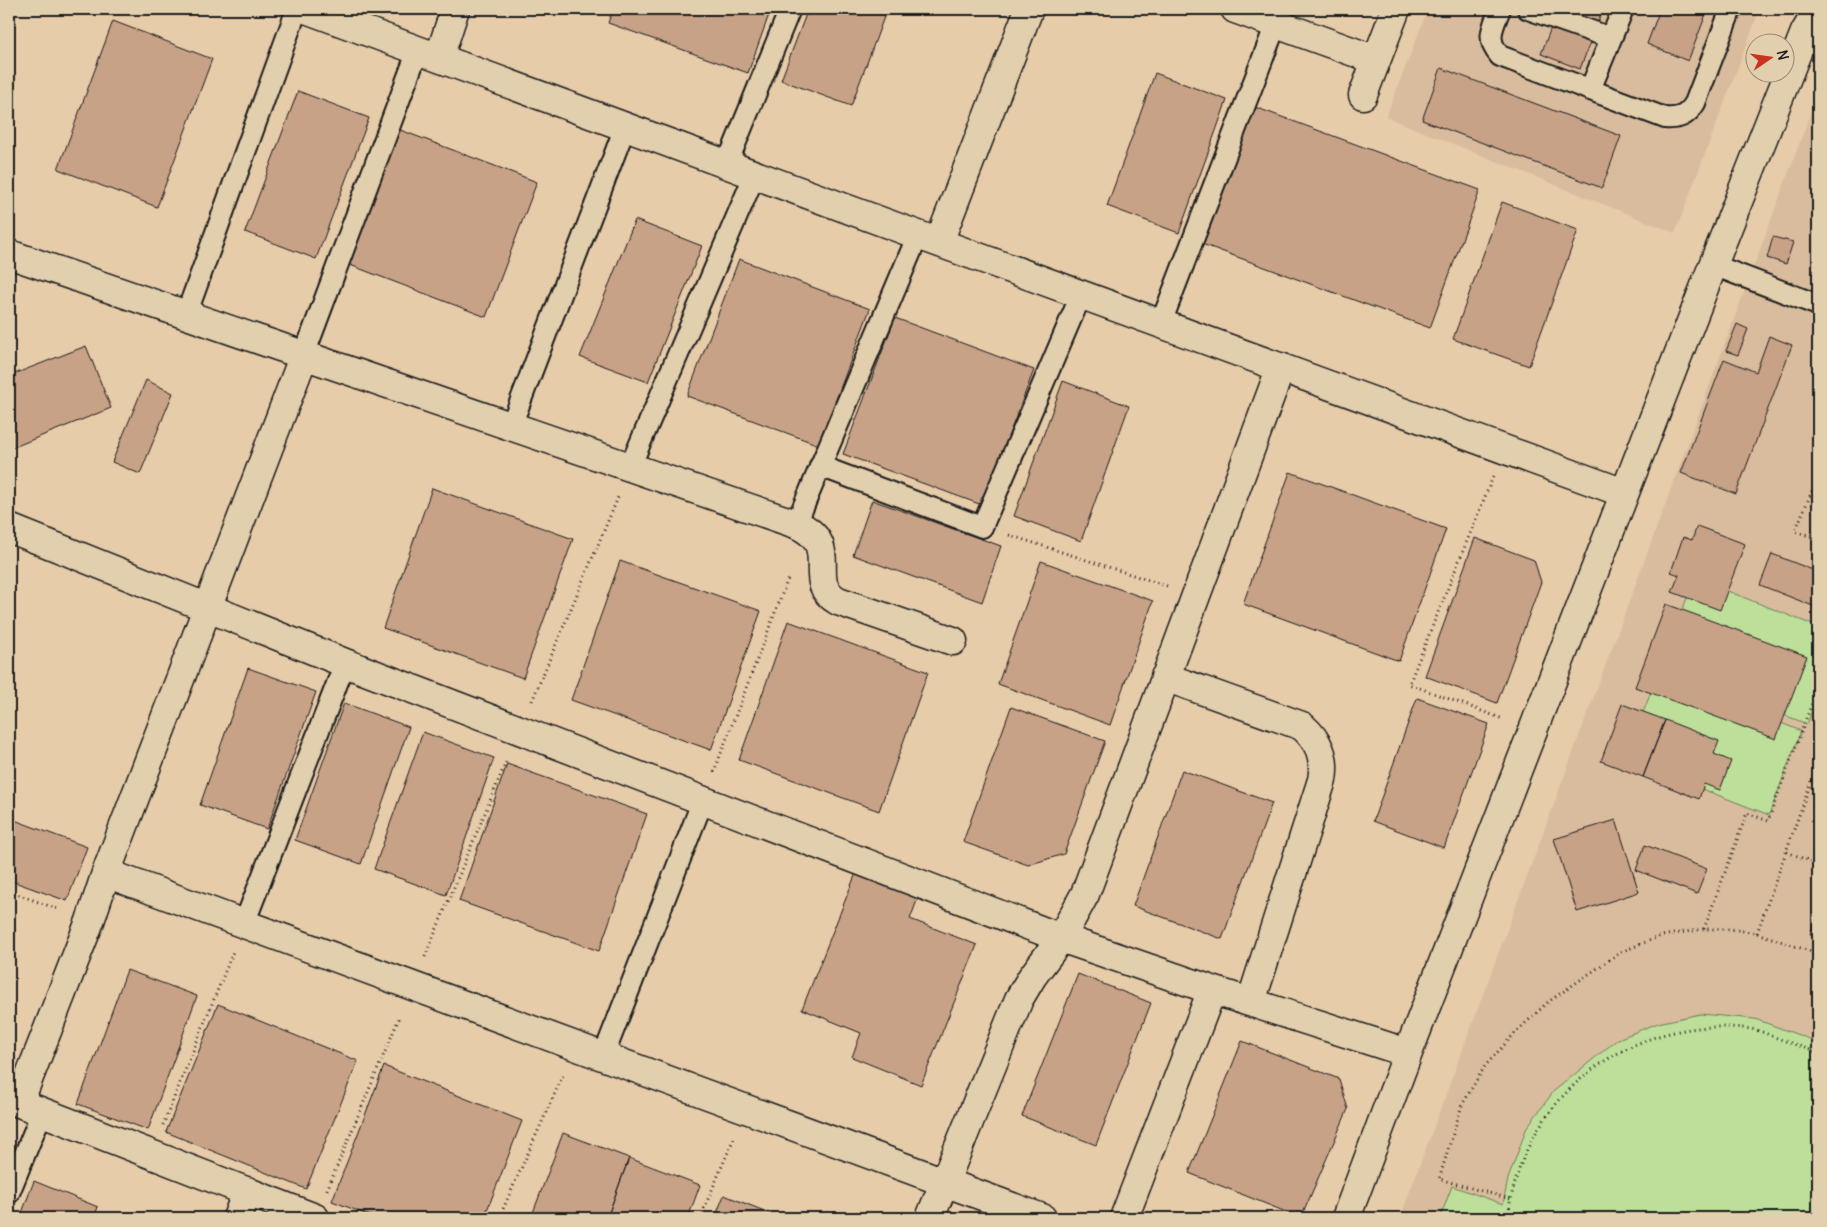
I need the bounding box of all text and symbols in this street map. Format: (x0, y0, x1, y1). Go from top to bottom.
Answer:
north arrow (1744, 32, 1794, 82)
text: N (1773, 48, 1793, 62)

